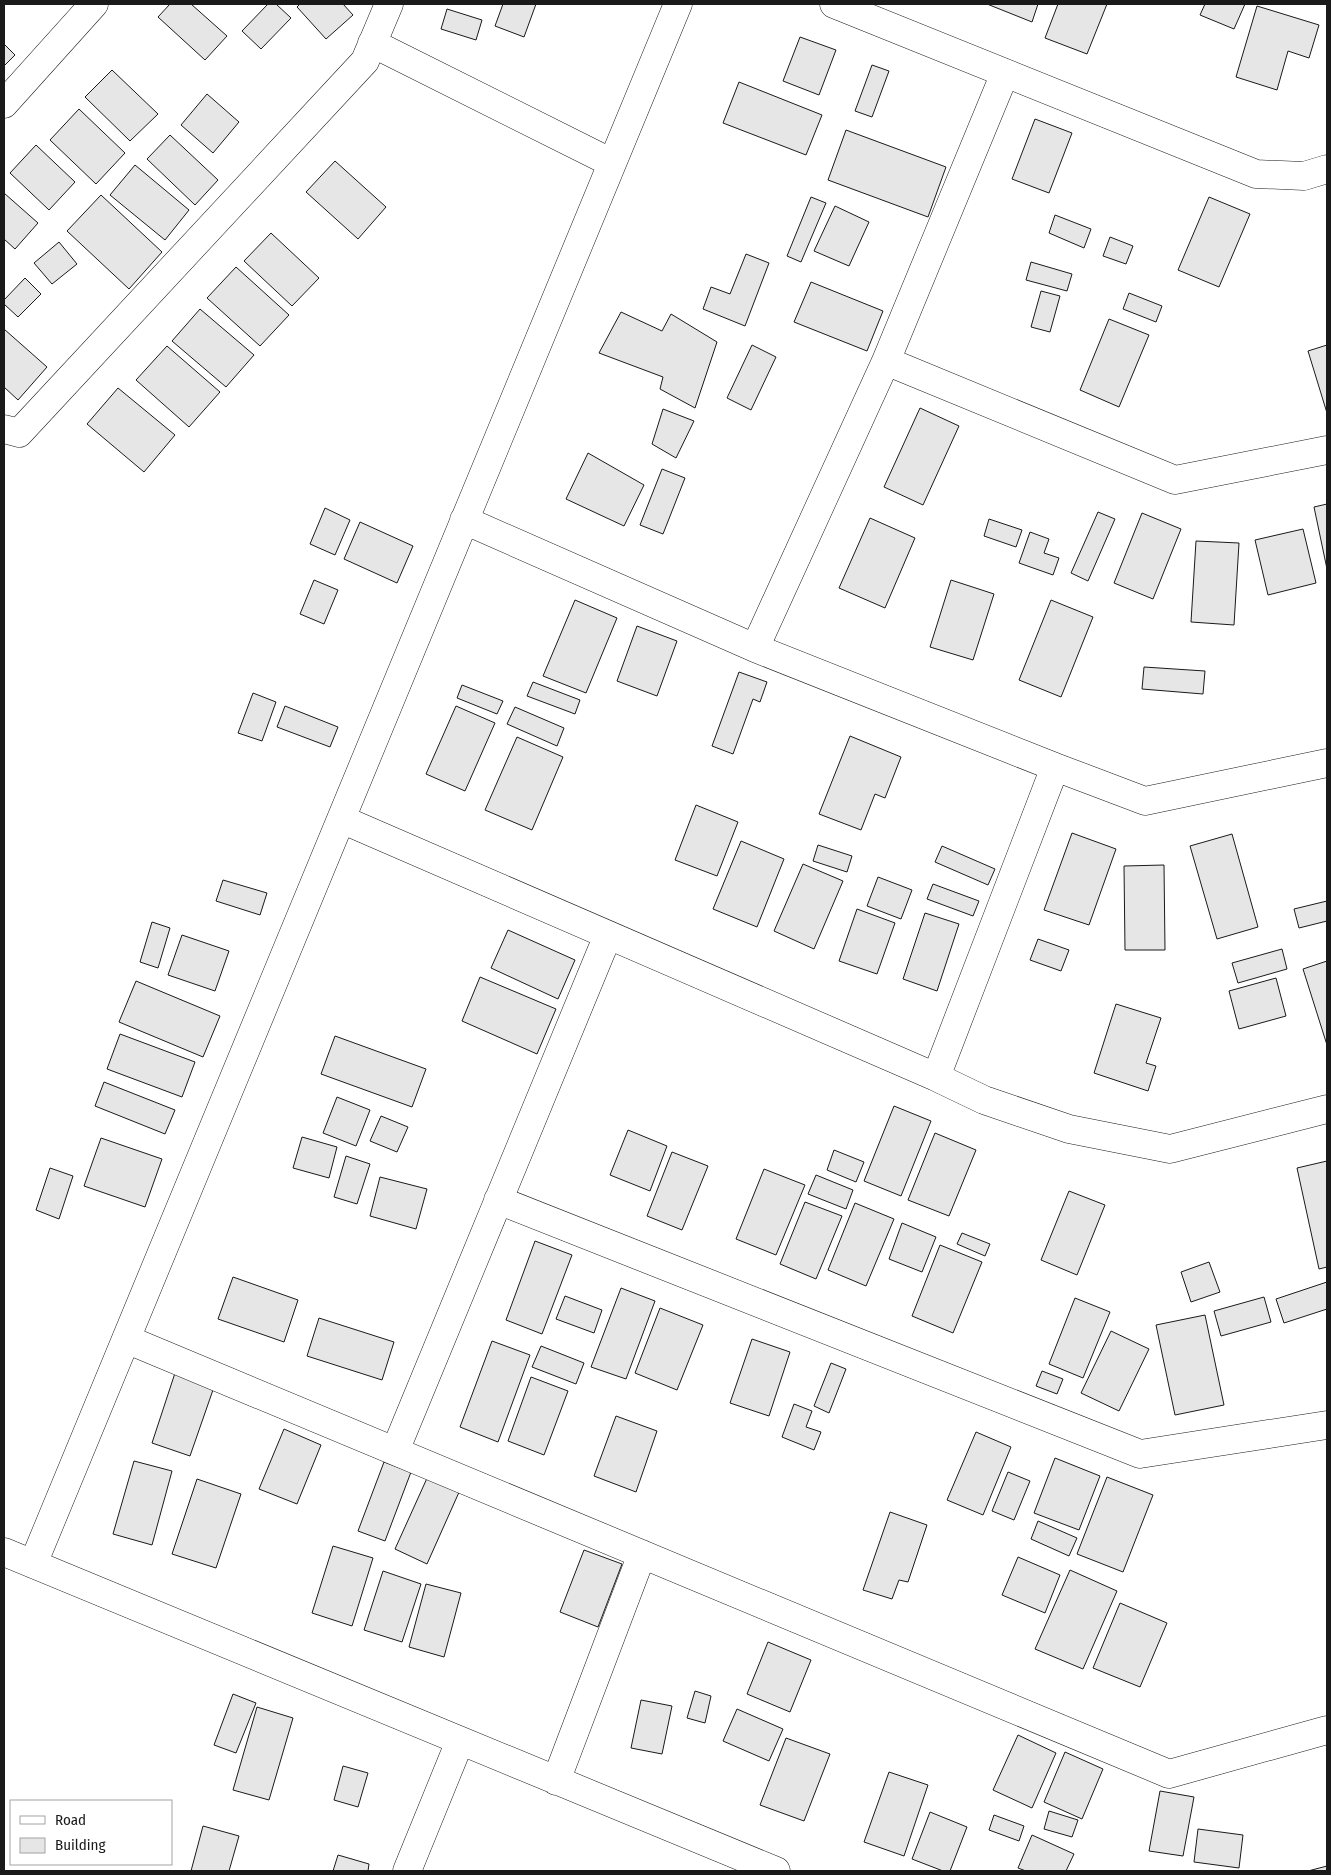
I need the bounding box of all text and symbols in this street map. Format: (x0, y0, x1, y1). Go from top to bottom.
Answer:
legend (10, 1800, 172, 1865)
text: Road (55, 1811, 86, 1829)
text: Building (55, 1836, 106, 1854)

